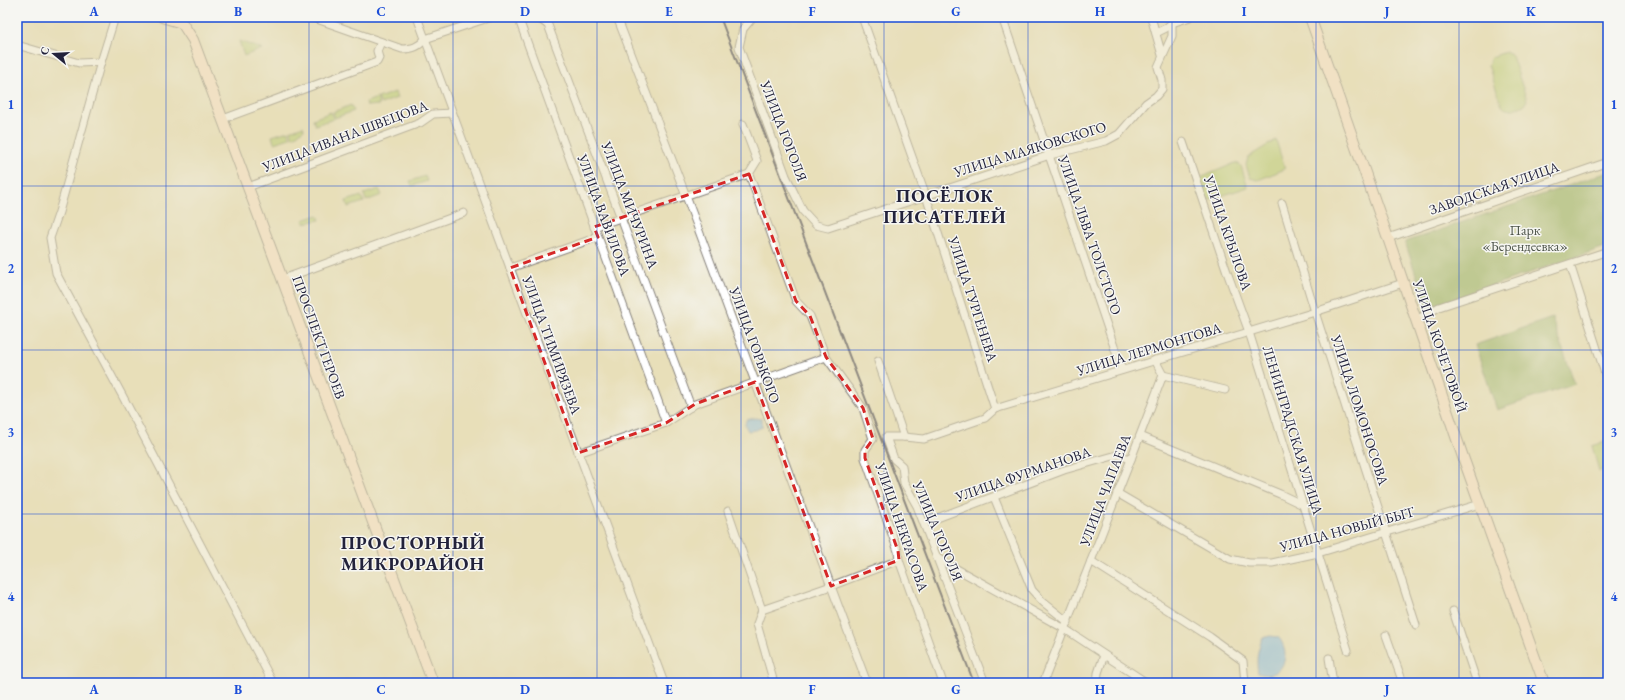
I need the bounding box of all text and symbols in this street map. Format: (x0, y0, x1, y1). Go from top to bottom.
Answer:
text: A (88, 3, 99, 20)
text: B (234, 3, 242, 20)
text: C (376, 3, 386, 20)
text: D (520, 3, 530, 20)
text: E (665, 3, 673, 20)
text: F (808, 3, 816, 20)
text: G (951, 3, 961, 20)
text: H (1095, 3, 1106, 20)
text: I (1242, 3, 1247, 20)
text: J (1383, 3, 1390, 20)
text: K (1526, 3, 1537, 20)
north arrow (34, 34, 74, 74)
text: С (37, 45, 52, 57)
street label: УЛИЦА ГОГОЛЯ (756, 77, 812, 185)
text: 1 (8, 96, 15, 113)
street label: УЛИЦА ИВАНА ШВЕЦОВА (259, 96, 430, 176)
text: 1 (1611, 96, 1618, 113)
street label: УЛИЦА МАЯКОВСКОГО (951, 117, 1109, 181)
street label: УЛИЦА МИЧУРИНА (597, 138, 663, 271)
street label: УЛИЦА ВАВИЛОВА (573, 151, 635, 279)
street label: УЛИЦА ЛЬВА ТОЛСТОГО (1054, 152, 1126, 317)
street label: ЗАВОДСКАЯ УЛИЦА (1427, 157, 1562, 219)
street label: УЛИЦА КРЫЛОВА (1200, 172, 1256, 293)
district label: ПОСЁЛОК ПИСАТЕЛЕЙ (883, 184, 1007, 228)
park label: Парк «Берендеевка» (1482, 221, 1568, 255)
street label: УЛИЦА ТУРГЕНЕВА (944, 233, 1002, 364)
text: 2 (8, 260, 15, 277)
text: 2 (1611, 260, 1618, 277)
street label: УЛИЦА ТИМИРЯЗЕВА (518, 272, 586, 417)
street label: ПРОСПЕКТ ГЕРОЕВ (288, 273, 350, 401)
street label: УЛИЦА КОЧЕТОВОЙ (1409, 276, 1471, 415)
street label: УЛИЦА ГОРЬКОГО (725, 283, 785, 406)
street label: УЛИЦА ЛЕРМОНТОВА (1073, 318, 1224, 380)
street label: УЛИЦА ЛОМОНОСОВА (1327, 332, 1393, 488)
street label: ЛЕНИНГРАДСКАЯ УЛИЦА (1259, 343, 1327, 517)
text: 3 (8, 424, 15, 441)
text: 3 (1611, 424, 1618, 441)
street label: УЛИЦА ЧАПАЕВА (1075, 431, 1135, 550)
street label: УЛИЦА ФУРМАНОВА (952, 442, 1093, 506)
street label: УЛИЦА НЕКРАСОВА (871, 459, 933, 594)
street label: УЛИЦА ГОГОЛЯ (908, 477, 967, 584)
street label: УЛИЦА НОВЫЙ БЫТ (1277, 502, 1417, 556)
district label: ПРОСТОРНЫЙ МИКРОРАЙОН (341, 531, 485, 575)
text: 4 (8, 588, 15, 605)
text: 4 (1611, 588, 1618, 605)
text: A (88, 681, 99, 698)
text: B (234, 681, 242, 698)
text: C (376, 681, 386, 698)
text: D (520, 681, 530, 698)
text: E (665, 681, 673, 698)
text: F (808, 681, 816, 698)
text: G (951, 681, 961, 698)
text: H (1095, 681, 1106, 698)
text: I (1242, 681, 1247, 698)
text: J (1383, 681, 1390, 698)
text: K (1526, 681, 1537, 698)

